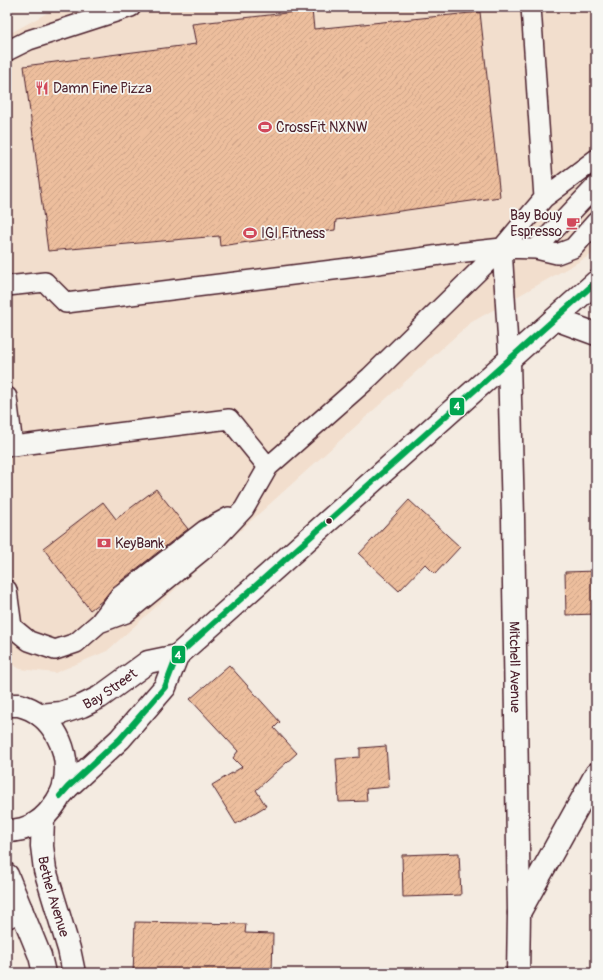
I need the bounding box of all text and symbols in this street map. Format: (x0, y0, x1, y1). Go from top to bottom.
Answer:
restaurant icon: Damn Fine Pizza (34, 80, 50, 96)
place label: Damn Fine Pizza (53, 80, 152, 97)
sports icon: CrossFit NXNW (257, 119, 273, 135)
place label: CrossFit NXNW (276, 119, 368, 136)
place label: Bay Bouy Espresso (510, 207, 562, 240)
cafe icon: Bay Bouy Espresso (565, 215, 581, 231)
sports icon: IGI Fitness (242, 225, 258, 241)
place label: IGI Fitness (261, 225, 326, 242)
line badge: 4 (449, 397, 465, 416)
text: 4 (453, 400, 461, 413)
unlabelled marker (324, 516, 334, 526)
bank icon: KeyBank (96, 535, 112, 551)
place label: KeyBank (115, 535, 164, 552)
street label: Mitchell Avenue (506, 621, 524, 713)
line badge: 4 (171, 645, 186, 664)
text: 4 (174, 649, 182, 662)
street label: Bay Street (80, 665, 141, 713)
street label: Bethel Avenue (34, 855, 73, 939)

